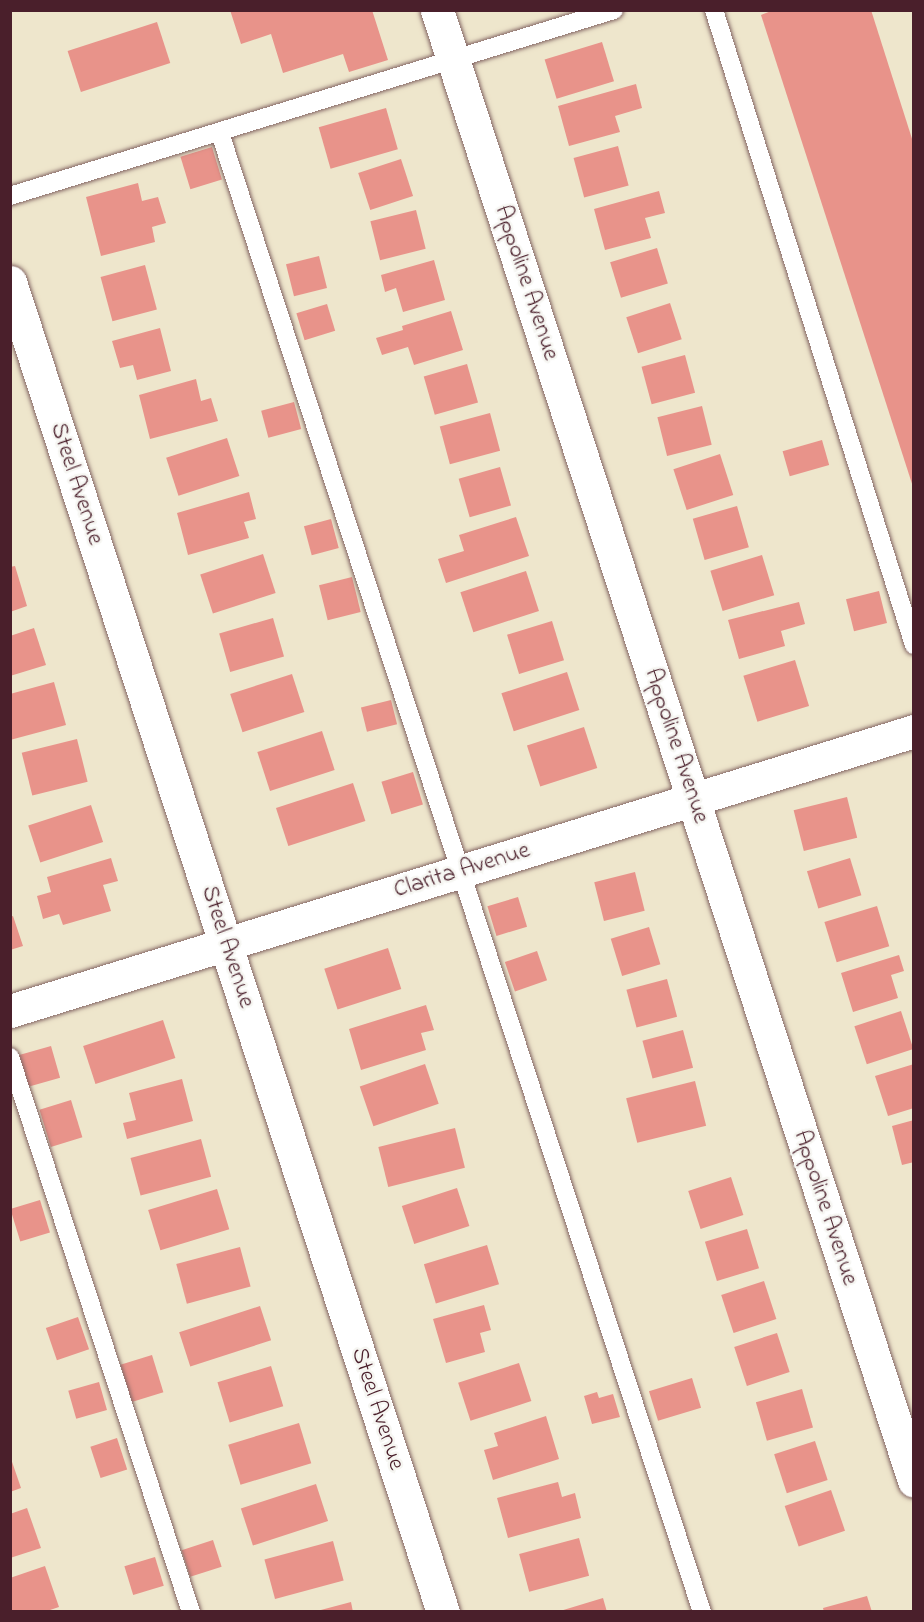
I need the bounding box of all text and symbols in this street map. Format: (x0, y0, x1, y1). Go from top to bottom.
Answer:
street label: Appoline Avenue (487, 202, 565, 364)
street label: Steel Avenue (43, 419, 109, 549)
street label: Appoline Avenue (637, 665, 715, 827)
street label: Clarita Avenue (391, 837, 533, 905)
street label: Steel Avenue (194, 882, 260, 1012)
street label: Appoline Avenue (786, 1127, 864, 1289)
street label: Steel Avenue (344, 1344, 410, 1474)

